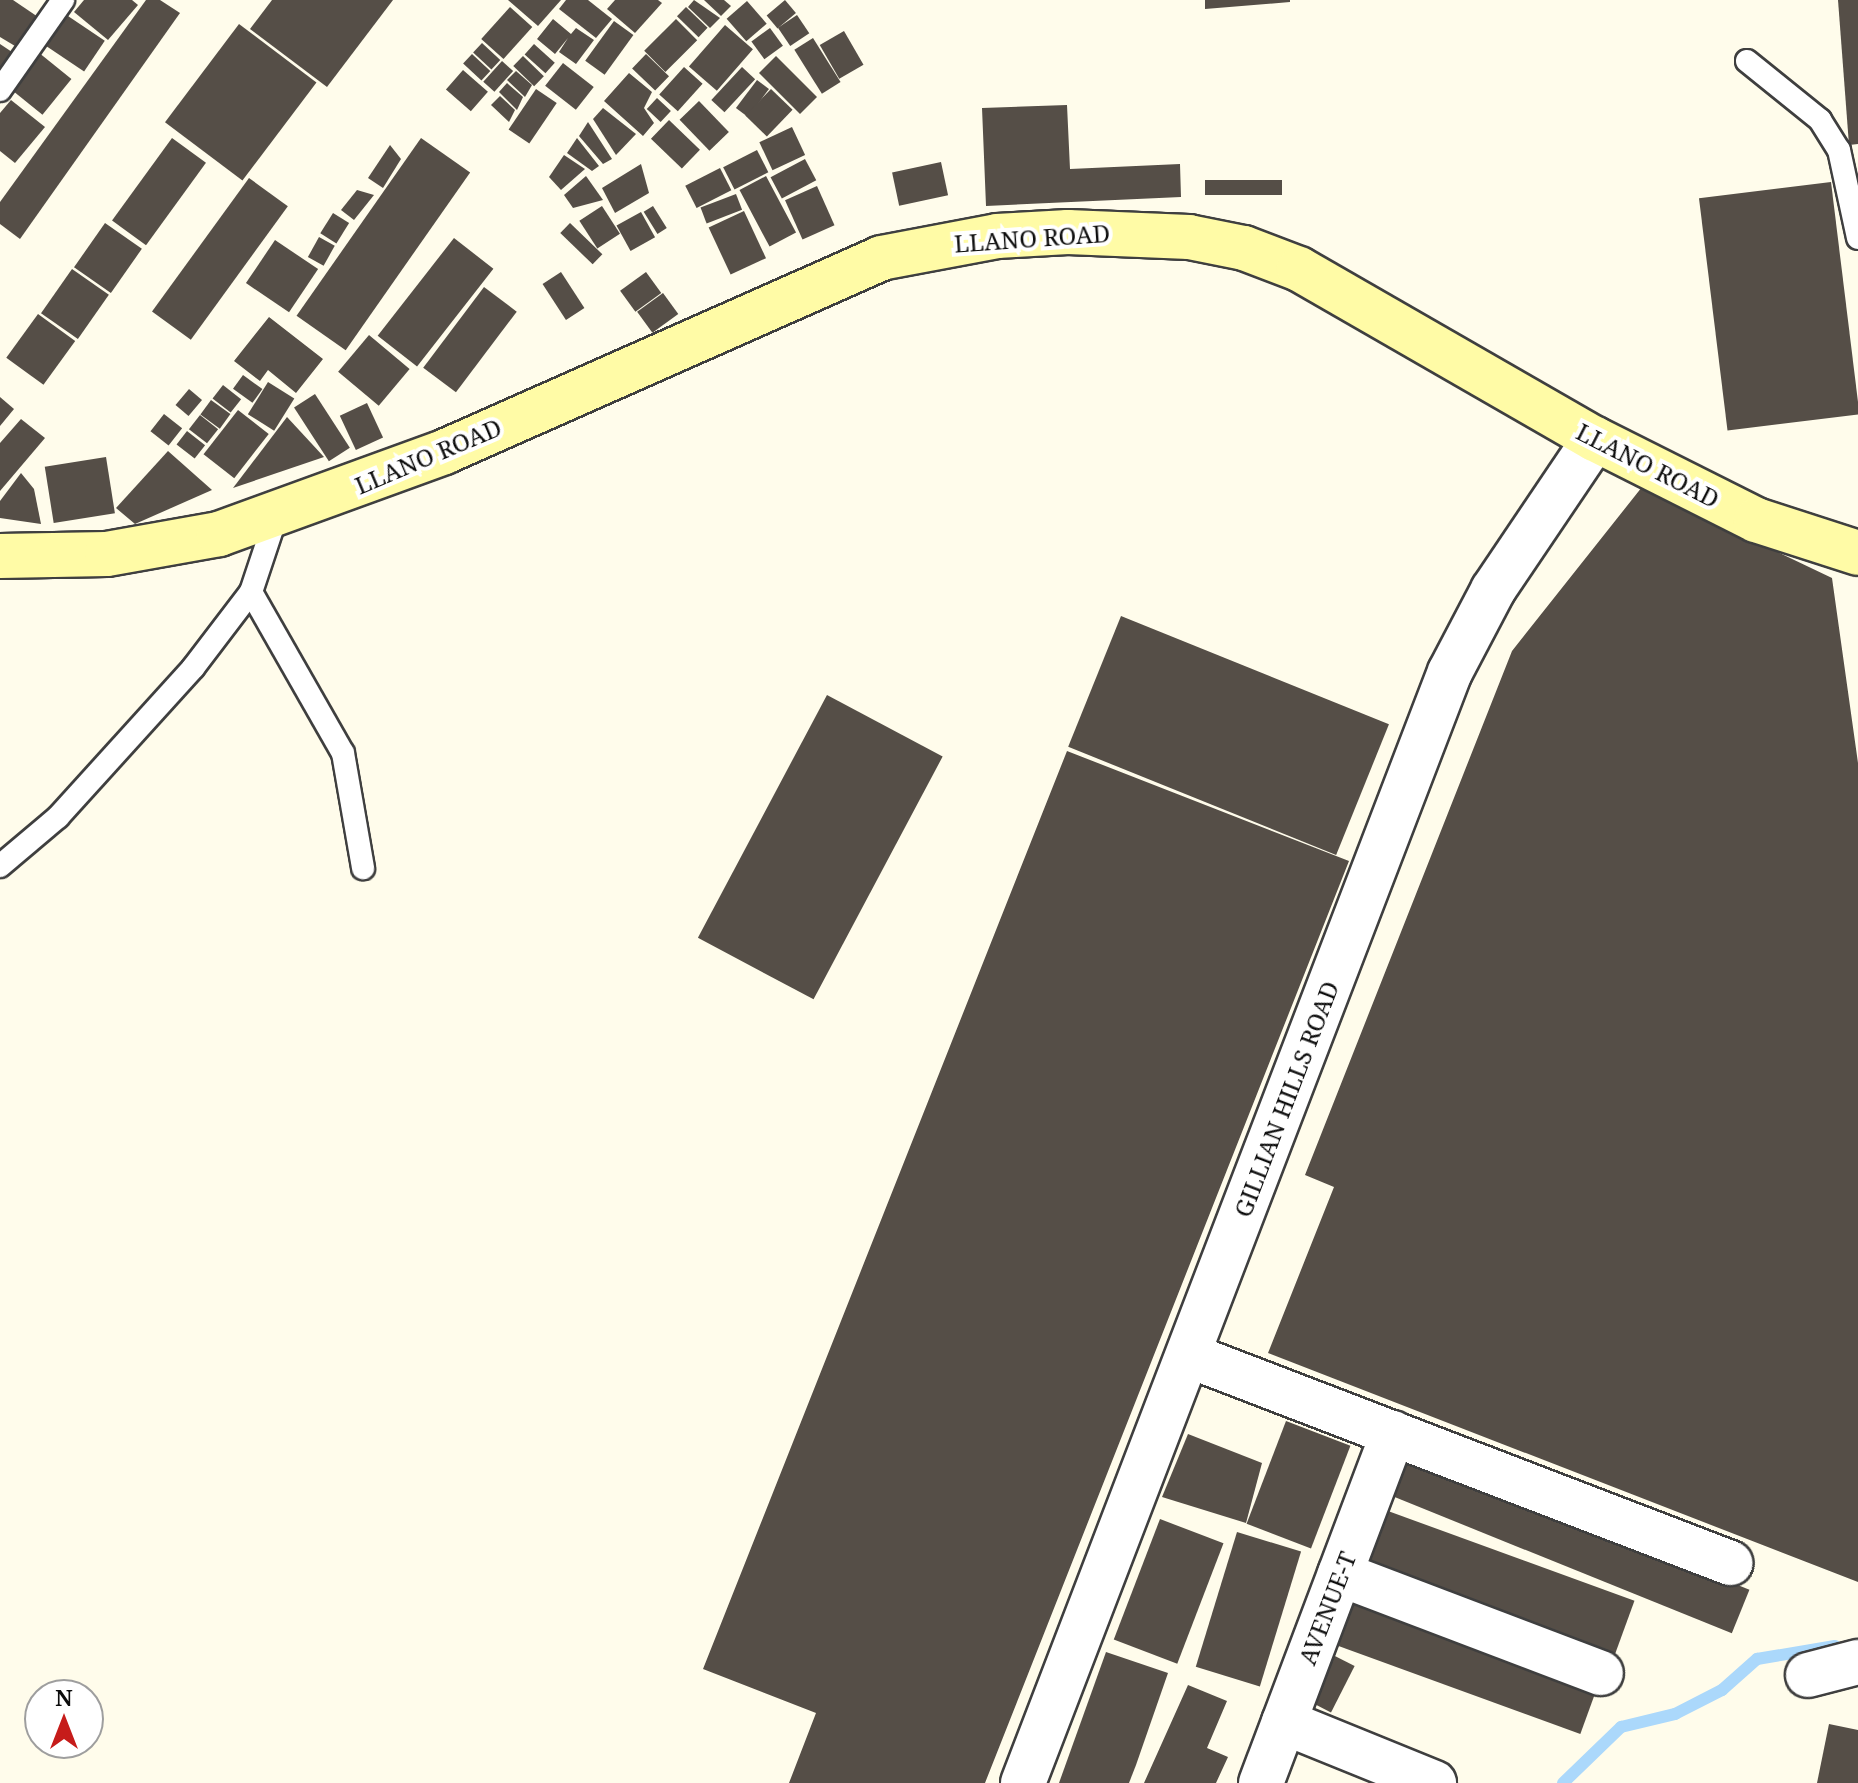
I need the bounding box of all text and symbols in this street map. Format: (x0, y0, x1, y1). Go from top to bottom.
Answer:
street label: LLANO ROAD (953, 218, 1111, 258)
street label: LLANO ROAD (351, 412, 505, 500)
street label: LLANO ROAD (1572, 417, 1724, 513)
street label: GILLIAN HILLS ROAD (1228, 977, 1344, 1221)
street label: AVENUE-T (1292, 1547, 1362, 1669)
north arrow (24, 1679, 104, 1759)
text: N (55, 1682, 73, 1712)

